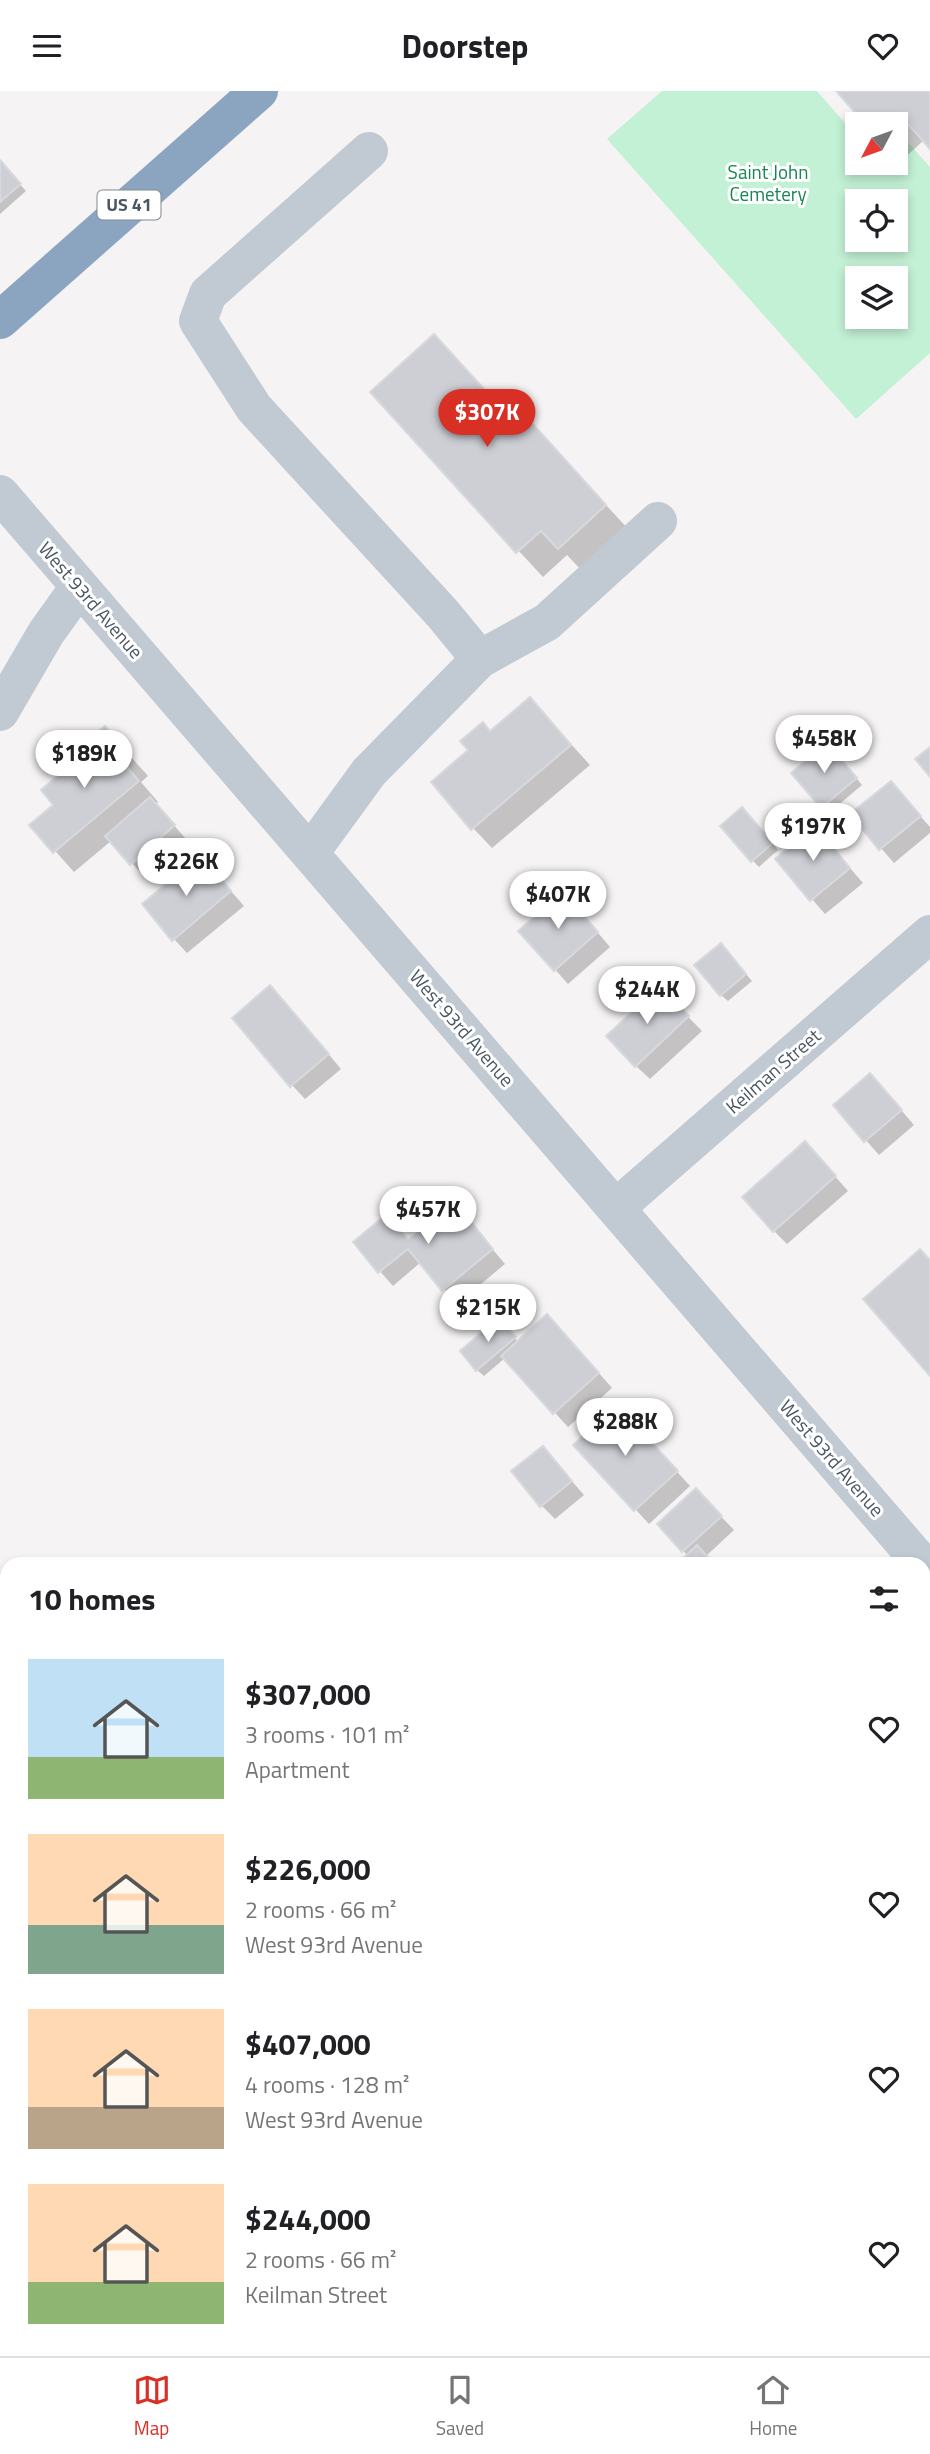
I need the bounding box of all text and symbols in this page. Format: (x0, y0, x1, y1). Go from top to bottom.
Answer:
text: Doorstep (402, 22, 528, 70)
icon: menu (28, 27, 66, 65)
icon: heart (864, 27, 902, 65)
north arrow (845, 112, 908, 175)
map controls (845, 112, 908, 329)
park label: Saint John Cemetery (728, 157, 808, 208)
button: locate (845, 189, 908, 252)
road number: US 41 (97, 191, 160, 219)
button: layers (845, 266, 908, 329)
pin: $307K (438, 389, 536, 449)
text: $307K (454, 394, 520, 429)
street label: West 93rd Avenue (32, 535, 151, 665)
pin: $458K (775, 715, 873, 775)
text: $458K (791, 720, 857, 755)
pin: $189K (35, 731, 133, 790)
text: $189K (51, 735, 117, 770)
pin: $197K (764, 803, 862, 863)
text: $197K (780, 808, 846, 843)
pin: $226K (137, 839, 235, 898)
text: $226K (153, 843, 219, 878)
pin: $407K (509, 871, 607, 931)
text: $407K (525, 876, 591, 911)
street label: West 93rd Avenue (403, 963, 522, 1093)
pin: $244K (598, 967, 696, 1026)
text: $244K (614, 971, 680, 1006)
street label: Keilman Street (719, 1021, 827, 1120)
pin: $457K (379, 1187, 477, 1246)
text: $457K (395, 1191, 461, 1226)
pin: $215K (439, 1285, 537, 1344)
text: $215K (455, 1289, 521, 1324)
street label: West 93rd Avenue (773, 1393, 892, 1523)
pin: $288K (576, 1399, 674, 1458)
text: $288K (592, 1403, 658, 1438)
text: 10 homes (28, 1576, 155, 1622)
icon: filters (865, 1580, 903, 1618)
text: $307,000 (245, 1671, 371, 1717)
icon: home (84, 1687, 168, 1771)
icon: heart (865, 1710, 903, 1748)
text: 3 rooms · 101 m² (245, 1717, 409, 1752)
text: Apartment (245, 1752, 350, 1787)
text: $226,000 (245, 1846, 371, 1892)
icon: home (84, 1862, 168, 1946)
icon: heart (865, 1885, 903, 1923)
text: 2 rooms · 66 m² (245, 1892, 396, 1927)
text: West 93rd Avenue (245, 1927, 423, 1962)
text: $407,000 (245, 2021, 371, 2067)
icon: home (84, 2037, 168, 2121)
icon: heart (865, 2060, 903, 2098)
text: 4 rooms · 128 m² (245, 2067, 409, 2102)
text: West 93rd Avenue (245, 2102, 423, 2137)
text: $244,000 (245, 2196, 371, 2242)
icon: home (84, 2212, 168, 2296)
icon: heart (865, 2235, 903, 2273)
text: 2 rooms · 66 m² (245, 2242, 396, 2277)
text: Keilman Street (245, 2277, 387, 2312)
tab: Map (133, 2371, 171, 2442)
tab: Saved (436, 2371, 484, 2442)
tab: Home (749, 2371, 797, 2442)

